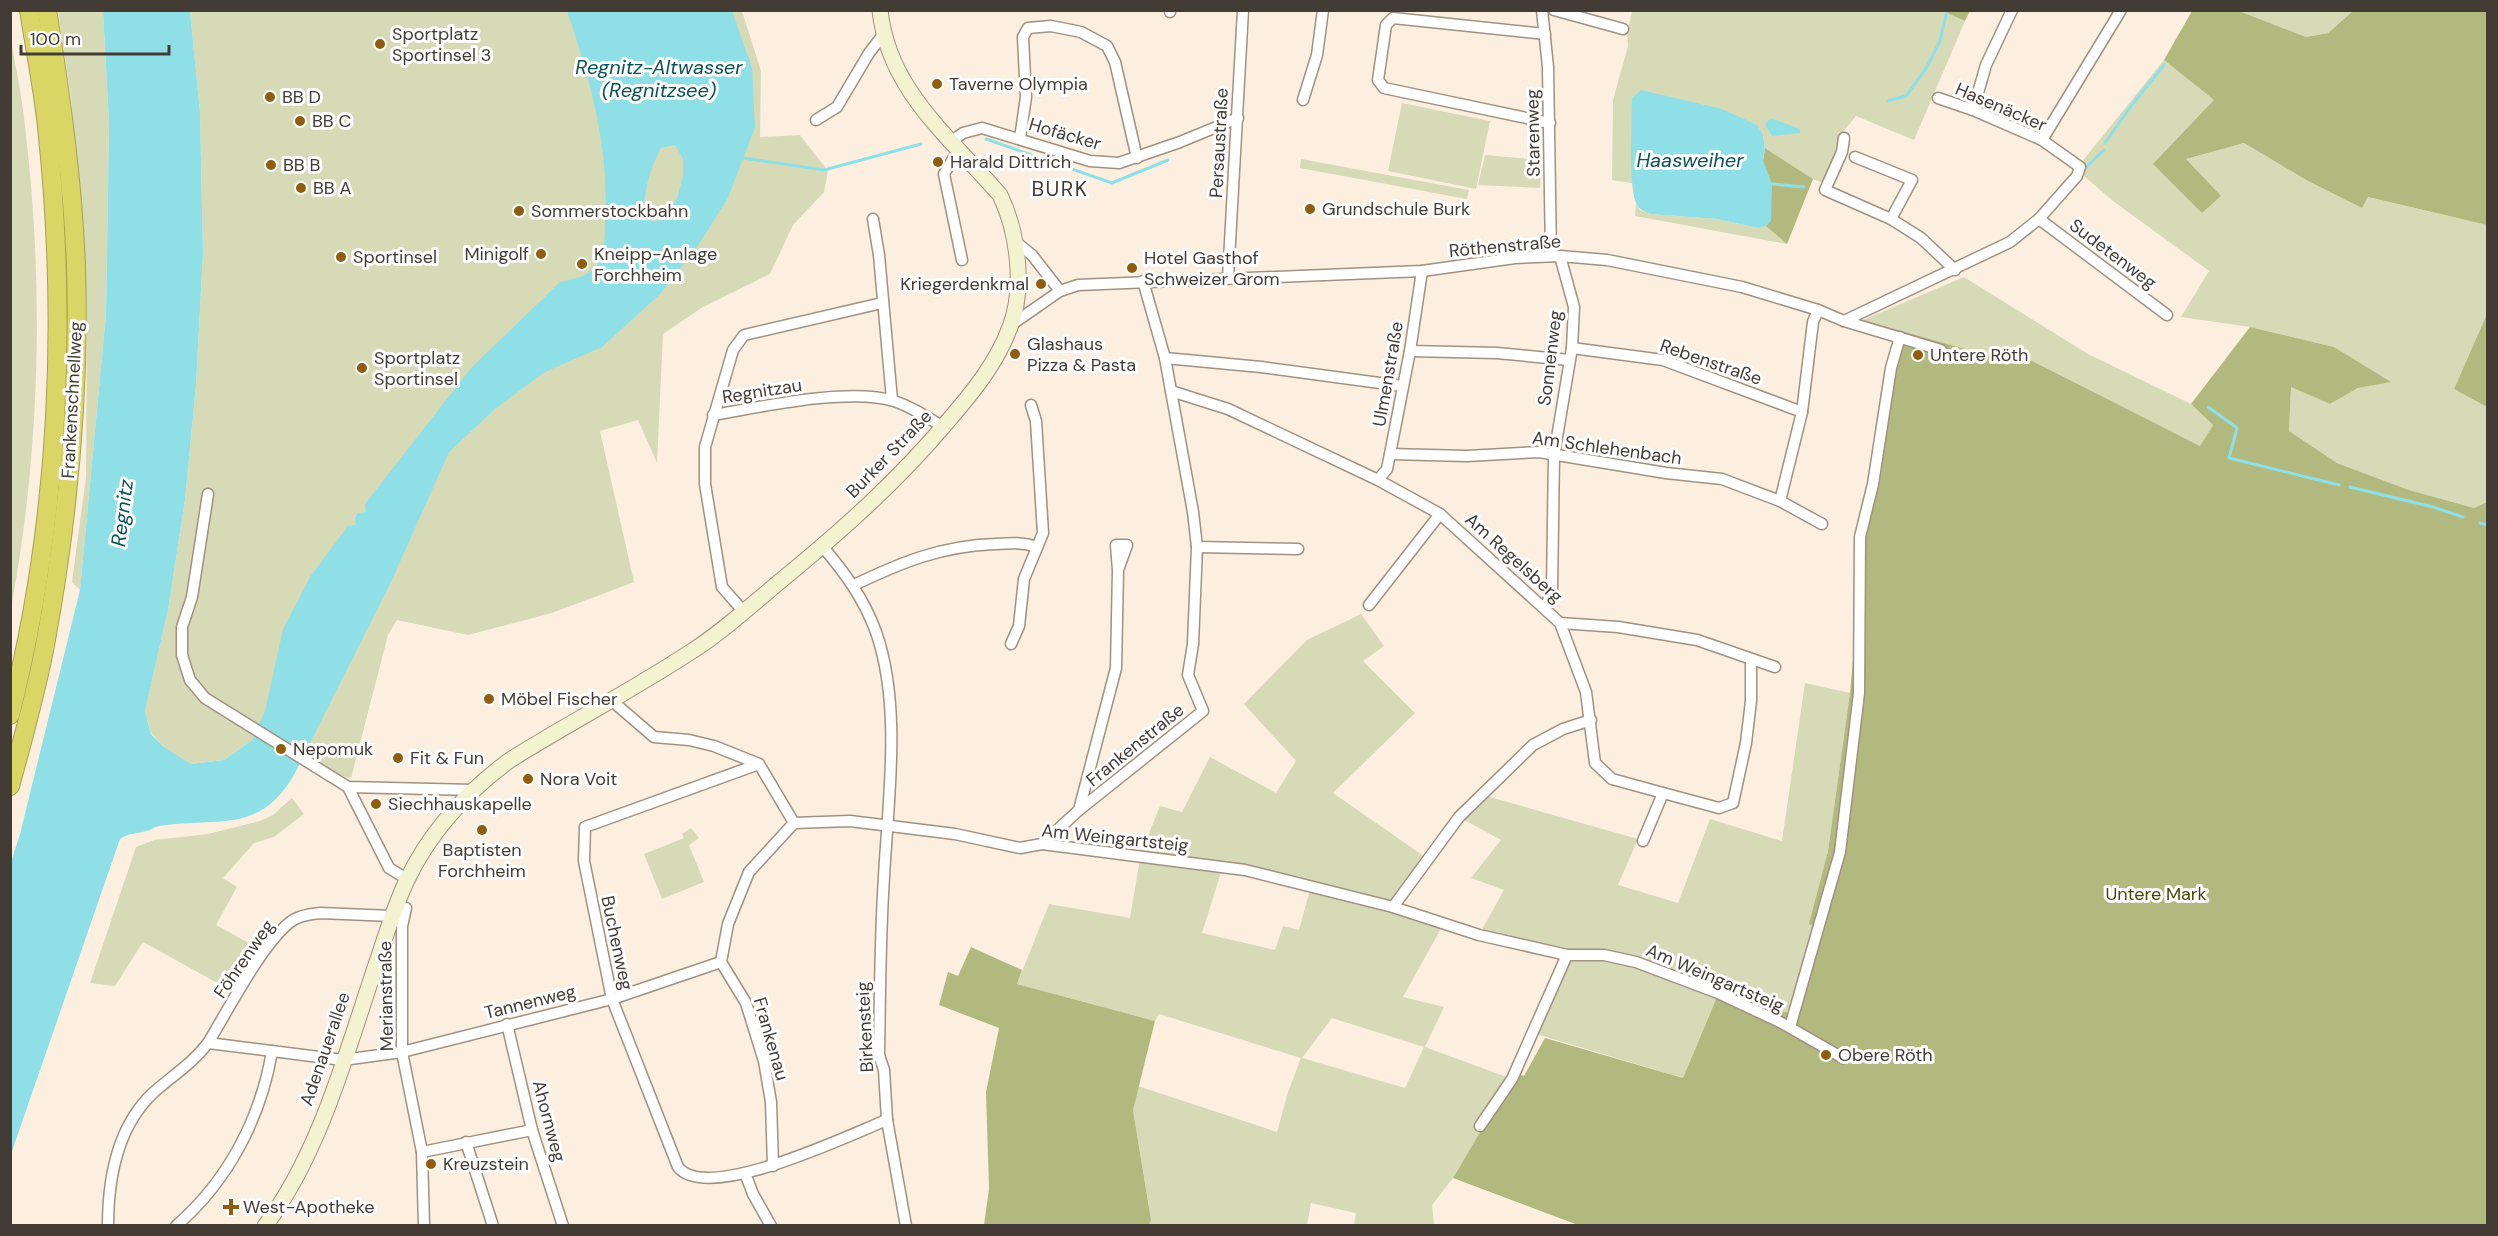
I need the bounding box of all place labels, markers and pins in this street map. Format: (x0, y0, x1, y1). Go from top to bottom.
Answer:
place label: Sportplatz Sportinsel 3 (392, 22, 491, 67)
marker: Sportplatz Sportinsel 3 (373, 37, 387, 51)
place label: Taverne Olympia (949, 72, 1088, 96)
marker: Taverne Olympia (930, 77, 944, 91)
place label: BB D (282, 85, 321, 109)
marker: BB D (263, 90, 277, 104)
place label: BB C (312, 109, 351, 133)
marker: BB C (293, 114, 307, 128)
place label: Harald Dittrich (950, 150, 1071, 174)
place label: BB B (283, 153, 320, 177)
marker: Harald Dittrich (931, 155, 945, 169)
marker: BB B (264, 158, 278, 172)
place label: BB A (313, 176, 351, 200)
marker: BB A (294, 181, 308, 195)
place label: Grundschule Burk (1322, 197, 1470, 221)
place label: Sommerstockbahn (531, 199, 688, 223)
marker: Grundschule Burk (1303, 202, 1317, 216)
marker: Sommerstockbahn (512, 204, 526, 218)
place label: Minigolf (464, 242, 529, 266)
place label: Kneipp-Anlage Forchheim (594, 242, 717, 287)
place label: Sportinsel (353, 245, 437, 269)
place label: Hotel Gasthof Schweizer Grom (1144, 246, 1280, 291)
marker: Minigolf (534, 247, 548, 261)
marker: Sportinsel (334, 250, 348, 264)
marker: Kneipp-Anlage Forchheim (575, 257, 589, 271)
marker: Hotel Gasthof Schweizer Grom (1125, 261, 1139, 275)
place label: Kriegerdenkmal (900, 272, 1029, 296)
marker: Kriegerdenkmal (1034, 277, 1048, 291)
place label: Glashaus Pizza & Pasta (1027, 332, 1136, 377)
place label: Untere Röth (1930, 343, 2028, 367)
place label: Sportplatz Sportinsel (374, 346, 460, 391)
marker: Glashaus Pizza & Pasta (1008, 347, 1022, 361)
marker: Untere Röth (1911, 348, 1925, 362)
marker: Sportplatz Sportinsel (355, 361, 369, 375)
place label: Möbel Fischer (501, 687, 618, 711)
marker: Möbel Fischer (482, 692, 496, 706)
place label: Nepomuk (293, 737, 373, 761)
marker: Nepomuk (274, 742, 288, 756)
place label: Fit & Fun (410, 746, 484, 770)
marker: Fit & Fun (391, 751, 405, 765)
place label: Nora Voit (540, 767, 617, 791)
marker: Nora Voit (521, 772, 535, 786)
place label: Siechhauskapelle (388, 792, 532, 816)
marker: Siechhauskapelle (369, 797, 383, 811)
marker: Baptisten Forchheim (475, 823, 489, 837)
place label: Baptisten Forchheim (438, 838, 526, 883)
place label: Obere Röth (1838, 1043, 1933, 1067)
marker: Obere Röth (1819, 1048, 1833, 1062)
place label: Kreuzstein (443, 1152, 529, 1176)
marker: Kreuzstein (424, 1157, 438, 1171)
place label: West-Apotheke (243, 1195, 374, 1219)
marker: West-Apotheke (224, 1200, 238, 1214)

